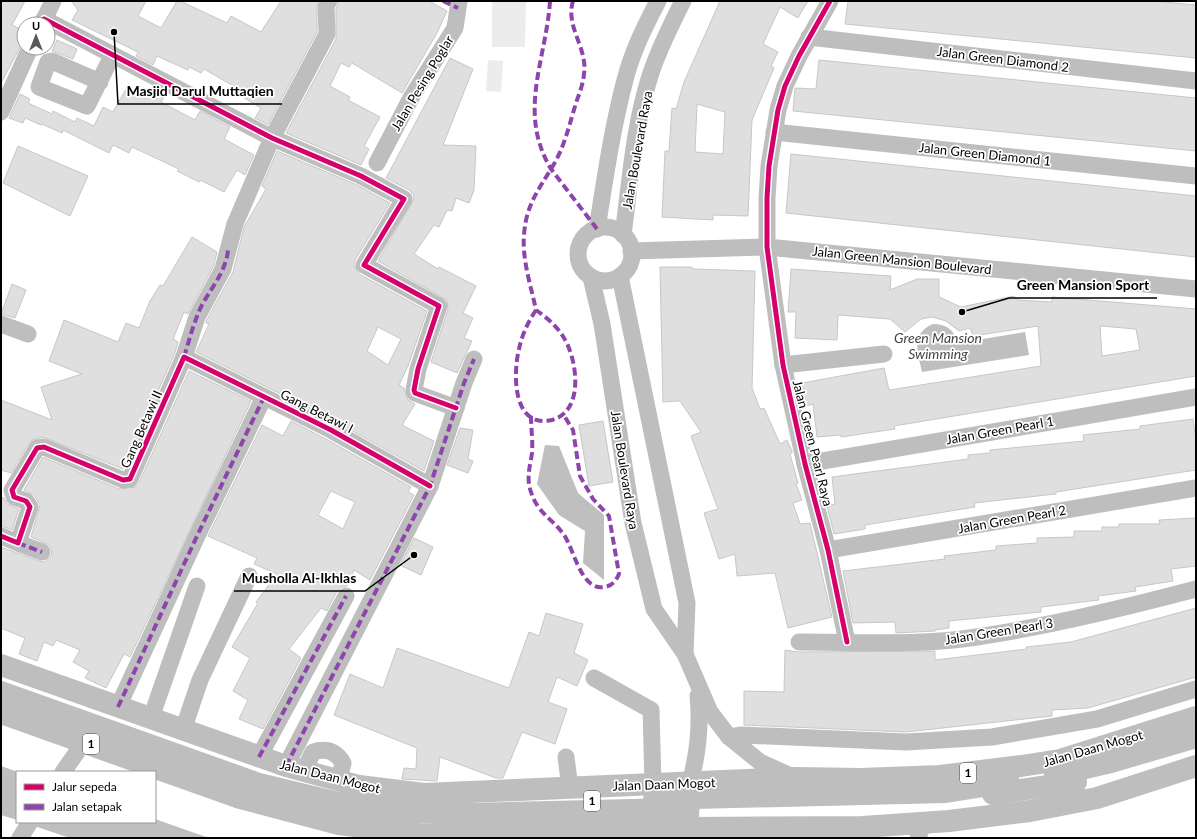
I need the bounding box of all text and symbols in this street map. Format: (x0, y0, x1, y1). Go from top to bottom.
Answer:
north arrow (16, 16, 56, 56)
text: U (32, 19, 40, 32)
street label: Jalan Pesing Poglar (387, 32, 457, 133)
street label: Jalan Green Diamond 2 (936, 43, 1070, 75)
callout: Masjid Darul Muttaqien (118, 78, 282, 104)
text: Masjid Darul Muttaqien (126, 82, 274, 99)
street label: Jalan Boulevard Raya (619, 90, 655, 210)
street label: Jalan Green Diamond 1 (918, 139, 1052, 169)
street label: Jalan Green Mansion Boulevard (812, 243, 992, 277)
callout: Green Mansion Sport (1009, 272, 1157, 298)
text: Green Mansion Sport (1017, 276, 1150, 293)
water label: Green Mansion Swimming (894, 329, 982, 362)
street label: Jalan Green Pearl Raya (790, 378, 836, 508)
street label: Gang Betawi I (278, 386, 356, 436)
street label: Gang Betawi II (117, 388, 165, 470)
street label: Jalan Boulevard Raya (608, 409, 642, 531)
street label: Jalan Green Pearl 1 (945, 413, 1055, 447)
street label: Jalan Green Pearl 2 (957, 502, 1067, 536)
callout: Musholla Al-Ikhlas (234, 565, 365, 591)
text: Musholla Al-Ikhlas (242, 569, 356, 586)
street label: Jalan Green Pearl 3 (944, 615, 1054, 647)
street label: Jalan Daan Mogot (1041, 726, 1145, 770)
road number: 1 (83, 734, 99, 754)
street label: Jalan Daan Mogot (278, 756, 382, 796)
road number: 1 (960, 763, 976, 783)
legend (16, 771, 156, 823)
street label: Jalan Daan Mogot (612, 774, 716, 794)
text: Jalur sepeda (52, 779, 117, 794)
road number: 1 (584, 791, 600, 811)
text: Jalan setapak (52, 799, 123, 814)

